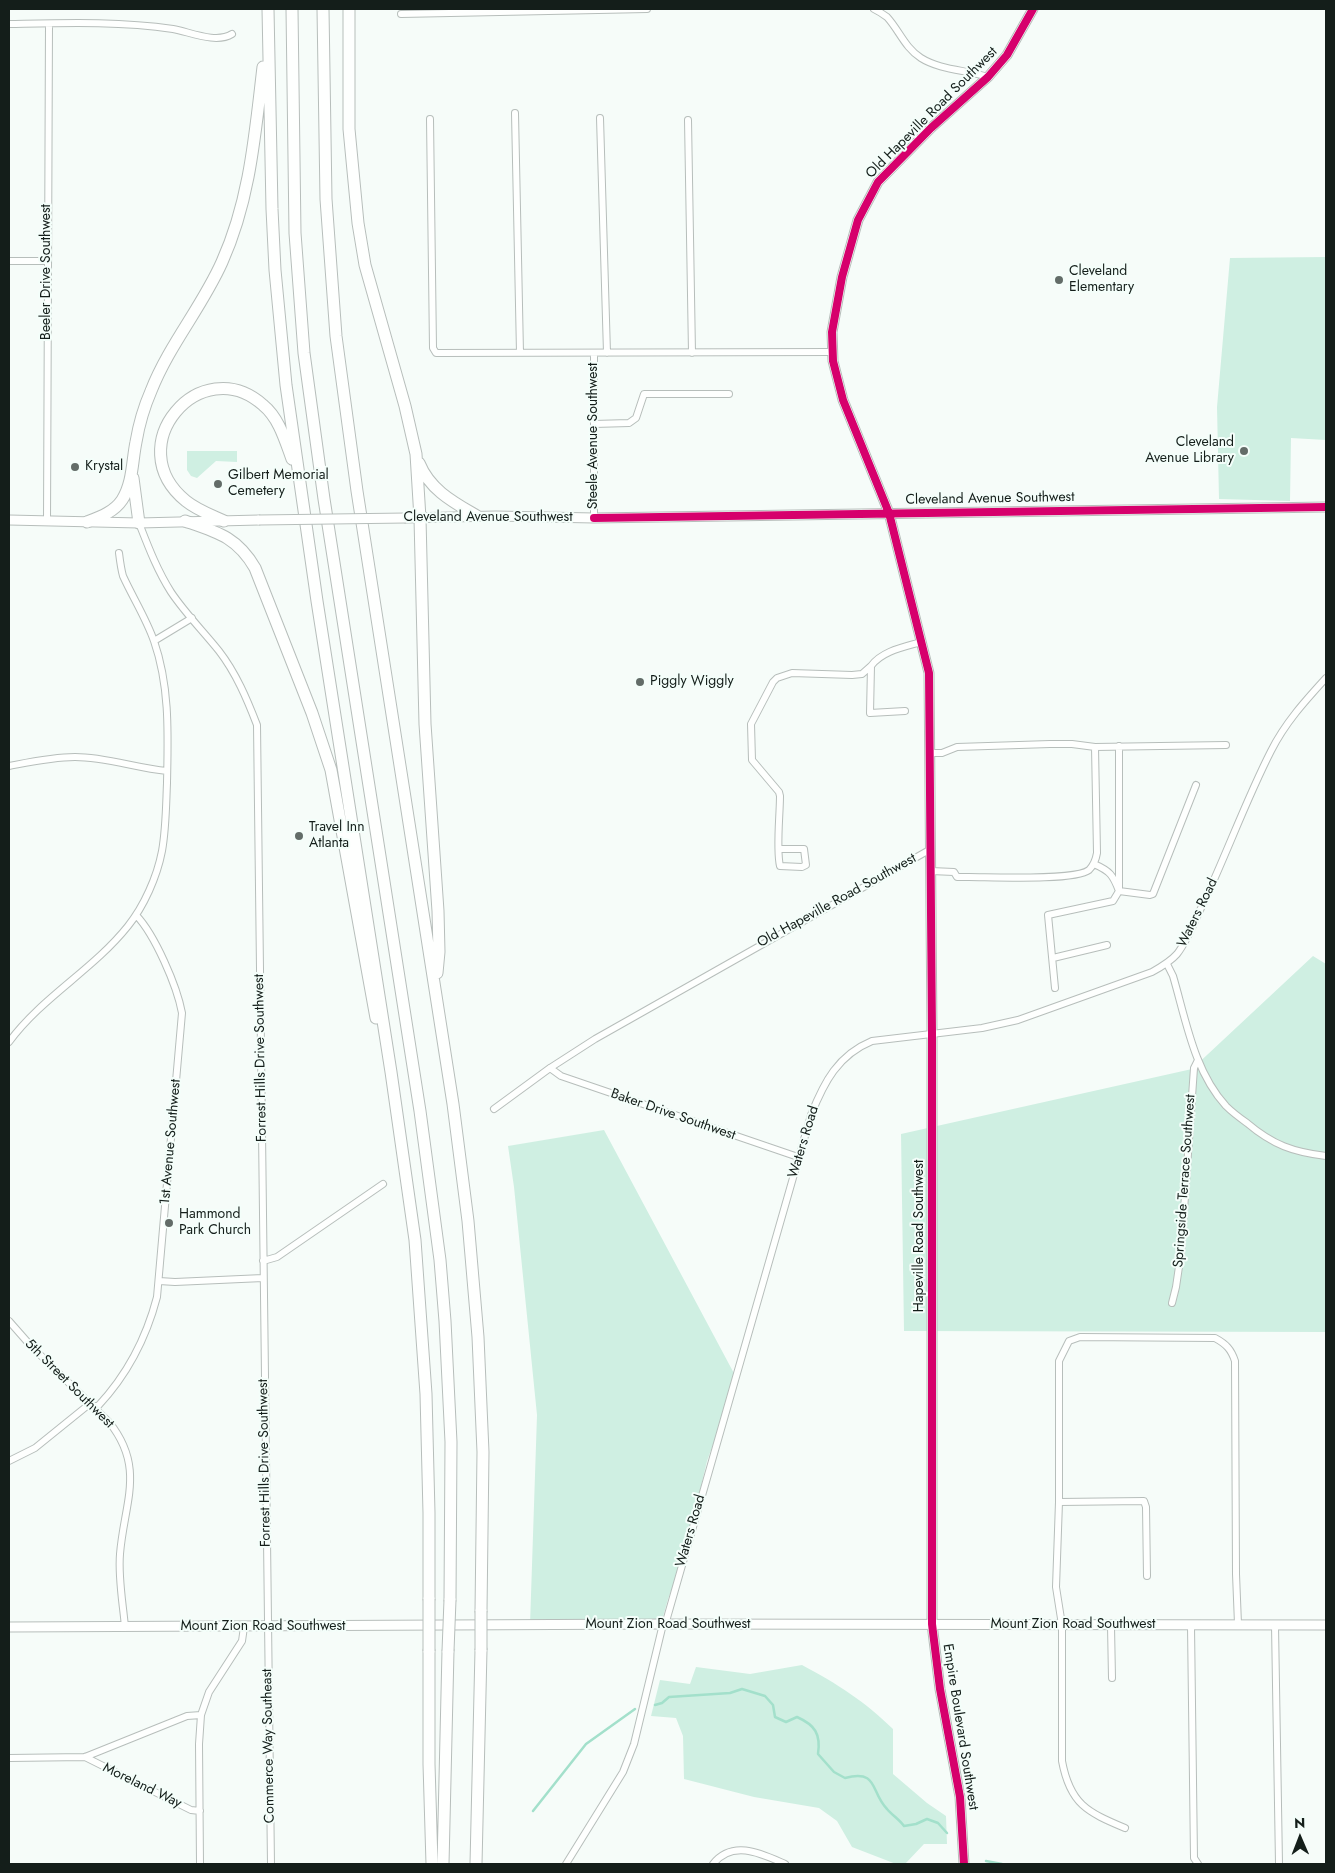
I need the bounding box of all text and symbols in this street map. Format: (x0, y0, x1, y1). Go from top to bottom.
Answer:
street label: Old Hapeville Road Southwest (863, 44, 1001, 182)
street label: Beeler Drive Southwest (39, 204, 55, 340)
place label: Cleveland Elementary (1069, 264, 1134, 296)
marker: Cleveland Elementary (1053, 274, 1065, 286)
street label: Steele Avenue Southwest (586, 363, 602, 509)
place label: Cleveland Avenue Library (1145, 435, 1234, 468)
marker: Cleveland Avenue Library (1238, 445, 1250, 457)
place label: Krystal (85, 459, 123, 475)
marker: Krystal (69, 461, 81, 473)
place label: Gilbert Memorial Cemetery (228, 468, 329, 501)
marker: Gilbert Memorial Cemetery (212, 478, 224, 490)
street label: Cleveland Avenue Southwest (905, 489, 1075, 509)
street label: Cleveland Avenue Southwest (403, 510, 573, 526)
place label: Piggly Wiggly (650, 674, 734, 690)
marker: Piggly Wiggly (634, 676, 646, 688)
place label: Travel Inn Atlanta (309, 820, 365, 852)
marker: Travel Inn Atlanta (293, 830, 305, 842)
street label: Old Hapeville Road Southwest (755, 850, 919, 952)
street label: Waters Road (1174, 876, 1222, 950)
street label: Forrest Hills Drive Southwest (251, 974, 271, 1142)
street label: 1st Avenue Southwest (157, 1078, 185, 1206)
street label: Baker Drive Southwest (608, 1086, 738, 1144)
street label: Springside Terrace Southwest (1171, 1094, 1199, 1268)
street label: Waters Road (785, 1104, 823, 1180)
street label: Hapeville Road Southwest (912, 1160, 928, 1312)
place label: Hammond Park Church (179, 1207, 251, 1240)
marker: Hammond Park Church (163, 1217, 175, 1229)
street label: 5th Street Southwest (21, 1336, 117, 1432)
street label: Forrest Hills Drive Southwest (255, 1379, 275, 1547)
street label: Waters Road (673, 1493, 709, 1569)
street label: Mount Zion Road Southwest (586, 1617, 750, 1633)
street label: Mount Zion Road Southwest (991, 1617, 1155, 1633)
street label: Mount Zion Road Southwest (181, 1619, 345, 1635)
street label: Empire Boulevard Southwest (939, 1643, 981, 1811)
street label: Commerce Way Southeast (259, 1668, 279, 1824)
street label: Moreland Way (100, 1760, 184, 1812)
north arrow (1275, 1813, 1325, 1863)
text: N (1294, 1813, 1305, 1833)

